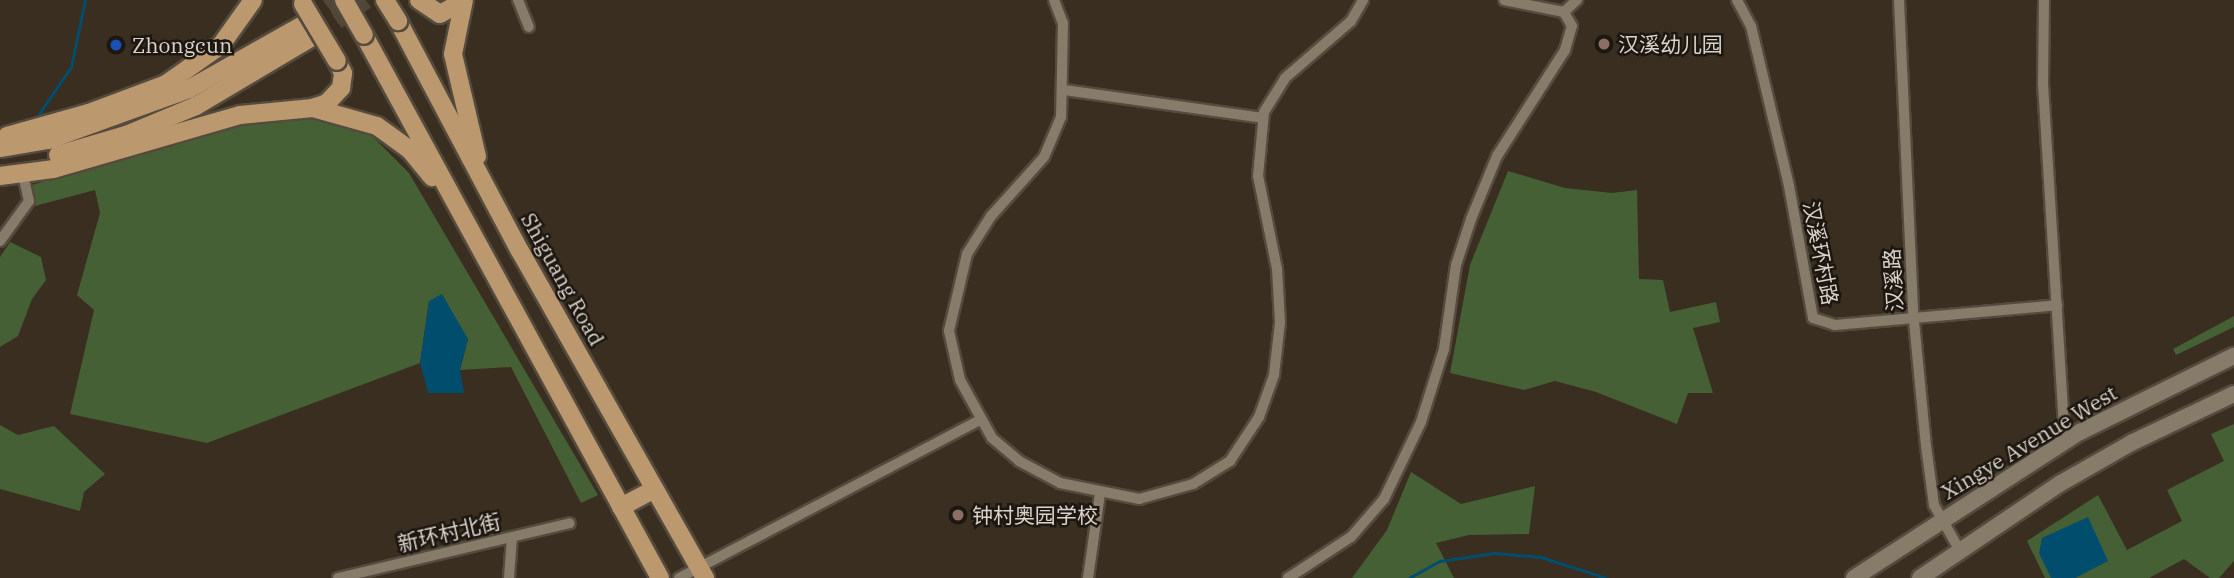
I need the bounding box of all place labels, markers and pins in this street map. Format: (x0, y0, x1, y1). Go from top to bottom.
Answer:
place label: 汉溪幼儿园 (1618, 31, 1723, 57)
place label: Zhongcun (132, 32, 232, 58)
marker: Zhongcun (106, 35, 126, 55)
marker: 汉溪幼儿园 (1596, 36, 1612, 52)
place label: 钟村奥园学校 (972, 502, 1098, 528)
marker: 钟村奥园学校 (950, 507, 966, 523)

